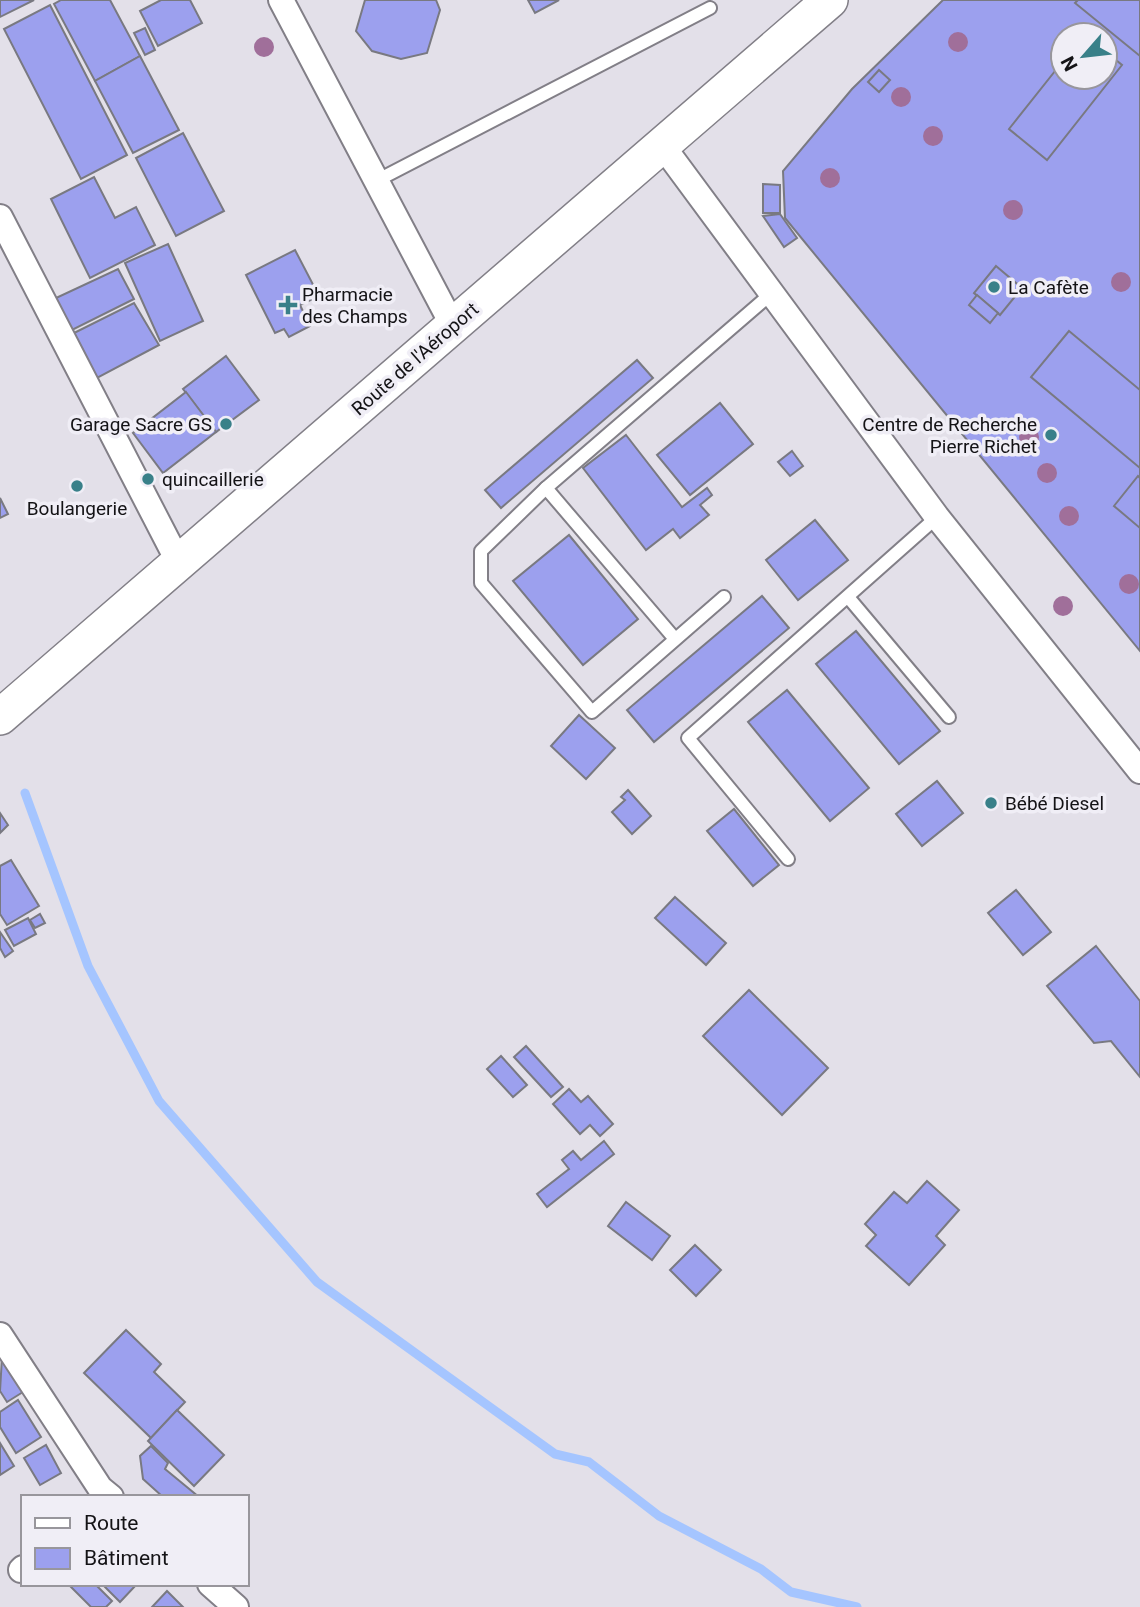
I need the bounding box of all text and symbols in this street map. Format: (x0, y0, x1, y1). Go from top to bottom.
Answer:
north arrow (1049, 21, 1119, 91)
text: N (1056, 52, 1083, 75)
place label: La Cafète (1008, 276, 1089, 299)
marker: La Cafète (986, 279, 1002, 295)
place label: Pharmacie des Champs (302, 283, 408, 328)
marker: Pharmacie des Champs (280, 297, 296, 313)
street label: Route de l'Aéroport (347, 298, 483, 420)
place label: Garage Sacre GS (70, 413, 212, 436)
place label: Centre de Recherche Pierre Richet (862, 413, 1037, 458)
marker: Garage Sacre GS (218, 416, 234, 432)
marker: Centre de Recherche Pierre Richet (1043, 427, 1059, 443)
place label: quincaillerie (162, 468, 264, 491)
marker: quincaillerie (140, 471, 156, 487)
marker: Boulangerie (69, 478, 85, 494)
place label: Boulangerie (27, 497, 127, 520)
place label: Bébé Diesel (1005, 792, 1104, 815)
marker: Bébé Diesel (983, 795, 999, 811)
legend (21, 1495, 248, 1586)
text: Route (84, 1511, 139, 1535)
text: Bâtiment (84, 1546, 169, 1570)

